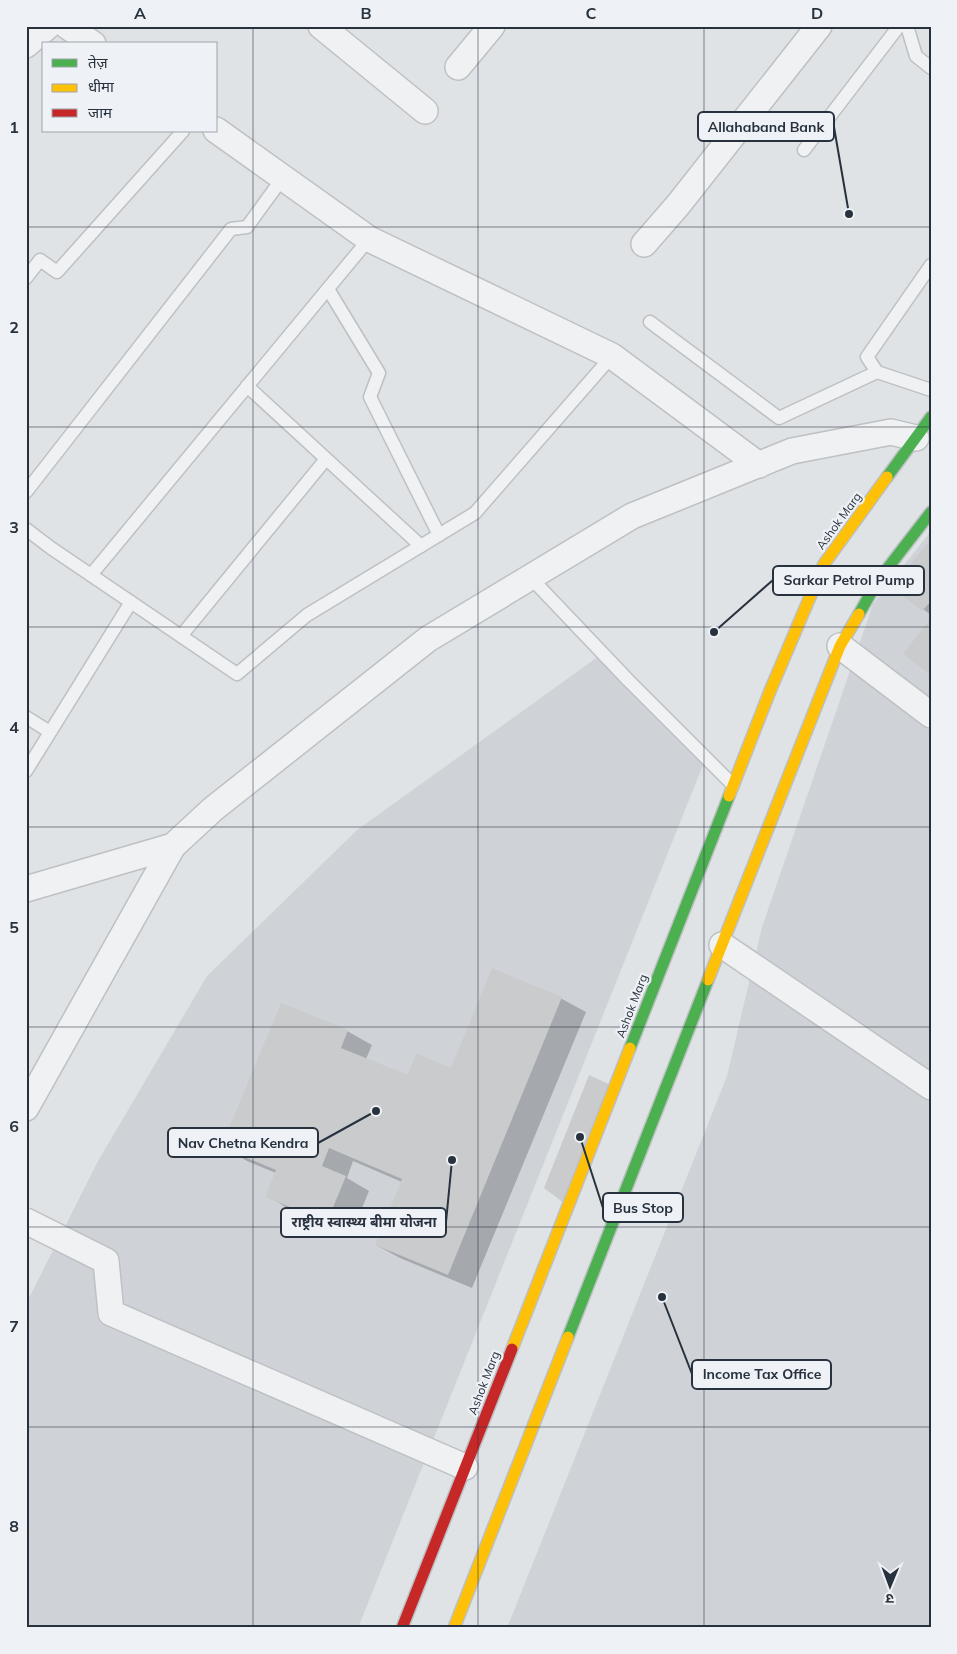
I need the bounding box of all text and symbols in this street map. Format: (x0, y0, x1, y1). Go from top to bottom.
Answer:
text: A (134, 3, 146, 23)
text: B (360, 3, 372, 23)
text: C (586, 3, 597, 23)
text: D (811, 3, 823, 23)
legend (42, 42, 218, 132)
text: तेज़ (88, 53, 109, 72)
text: धीमा (88, 77, 115, 96)
text: जाम (88, 103, 113, 122)
callout: Allahaband Bank (698, 112, 834, 141)
text: 1 (9, 117, 19, 137)
text: Allahaband Bank (708, 118, 824, 136)
text: 2 (9, 317, 19, 337)
street label: Ashok Marg (813, 489, 864, 552)
text: 3 (9, 517, 19, 537)
callout: Sarkar Petrol Pump (773, 566, 924, 595)
text: Sarkar Petrol Pump (784, 571, 915, 589)
text: 4 (9, 717, 19, 737)
text: 5 (9, 917, 19, 937)
street label: Ashok Marg (613, 972, 651, 1040)
text: 6 (9, 1116, 19, 1136)
callout: Nav Chetna Kendra (168, 1128, 318, 1157)
text: Nav Chetna Kendra (178, 1134, 308, 1152)
callout: Bus Stop (603, 1193, 683, 1222)
text: Bus Stop (613, 1199, 673, 1217)
callout: राष्ट्रीय स्वास्थ्य बीमा योजना (281, 1208, 446, 1237)
text: राष्ट्रीय स्वास्थ्य बीमा योजना (291, 1213, 437, 1231)
text: 7 (9, 1316, 19, 1336)
street label: Ashok Marg (465, 1349, 503, 1417)
callout: Income Tax Office (692, 1360, 831, 1389)
text: Income Tax Office (703, 1365, 822, 1383)
text: 8 (9, 1516, 19, 1536)
north arrow (864, 1562, 914, 1612)
text: उ (885, 1590, 894, 1608)

